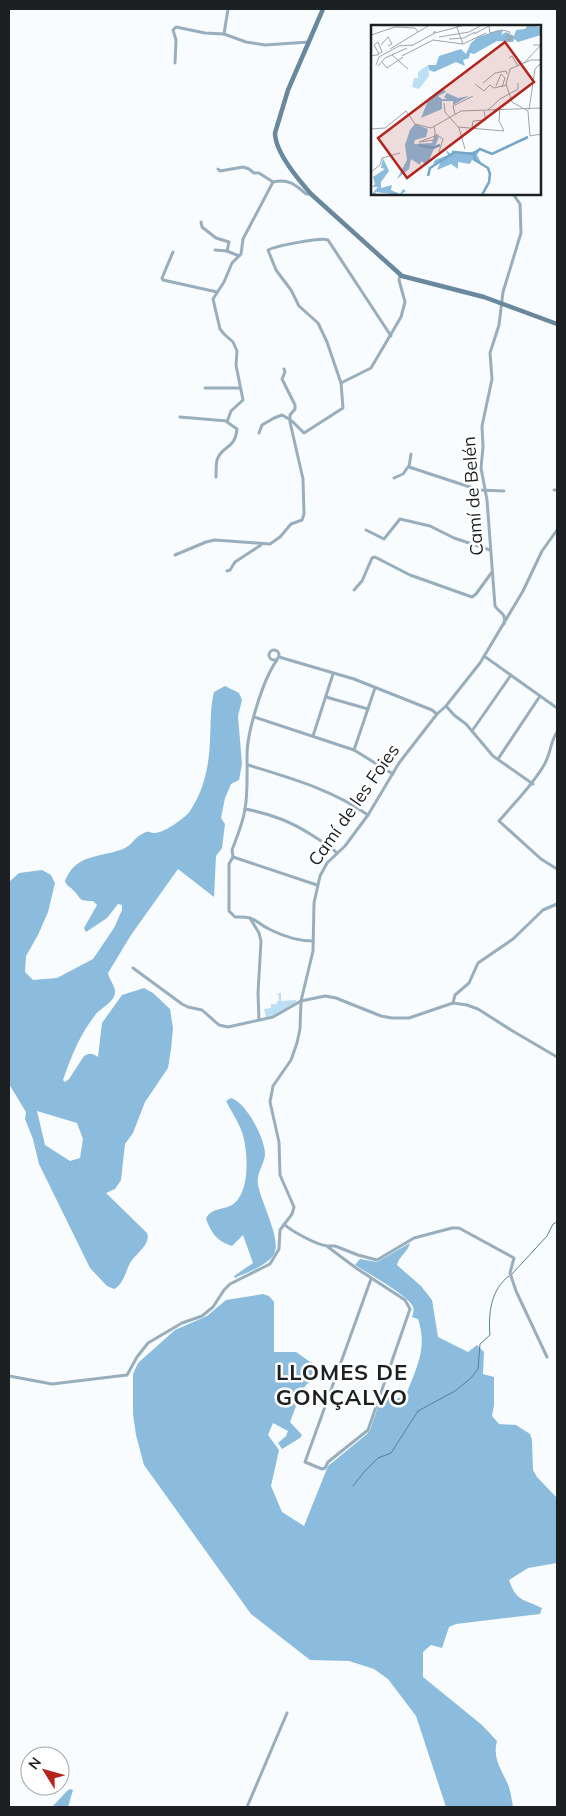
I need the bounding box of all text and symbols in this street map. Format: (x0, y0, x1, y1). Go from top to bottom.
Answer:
inset map (371, 25, 541, 195)
street label: Camí de Belén (457, 436, 488, 556)
street label: Camí de les Foies (303, 739, 404, 870)
district label: LLOMES DE GONÇALVO (276, 1358, 408, 1411)
north arrow (20, 1746, 70, 1796)
text: N (24, 1754, 45, 1773)

